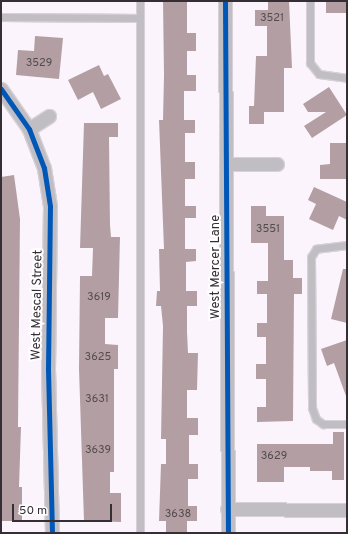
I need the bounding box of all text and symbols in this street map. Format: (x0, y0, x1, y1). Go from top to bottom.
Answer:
house number: 3521 (260, 11, 284, 25)
house number: 3529 (26, 56, 52, 70)
street label: West Mercer Lane (208, 215, 224, 319)
house number: 3551 (256, 222, 280, 236)
street label: West Mescal Street (29, 250, 47, 360)
house number: 3619 (87, 290, 111, 304)
house number: 3625 (85, 350, 111, 364)
house number: 3631 (85, 392, 109, 406)
house number: 3639 (85, 443, 111, 457)
house number: 3629 (261, 449, 287, 463)
scale bar (14, 496, 114, 522)
text: 50 m (19, 503, 47, 519)
house number: 3638 (165, 507, 191, 521)

